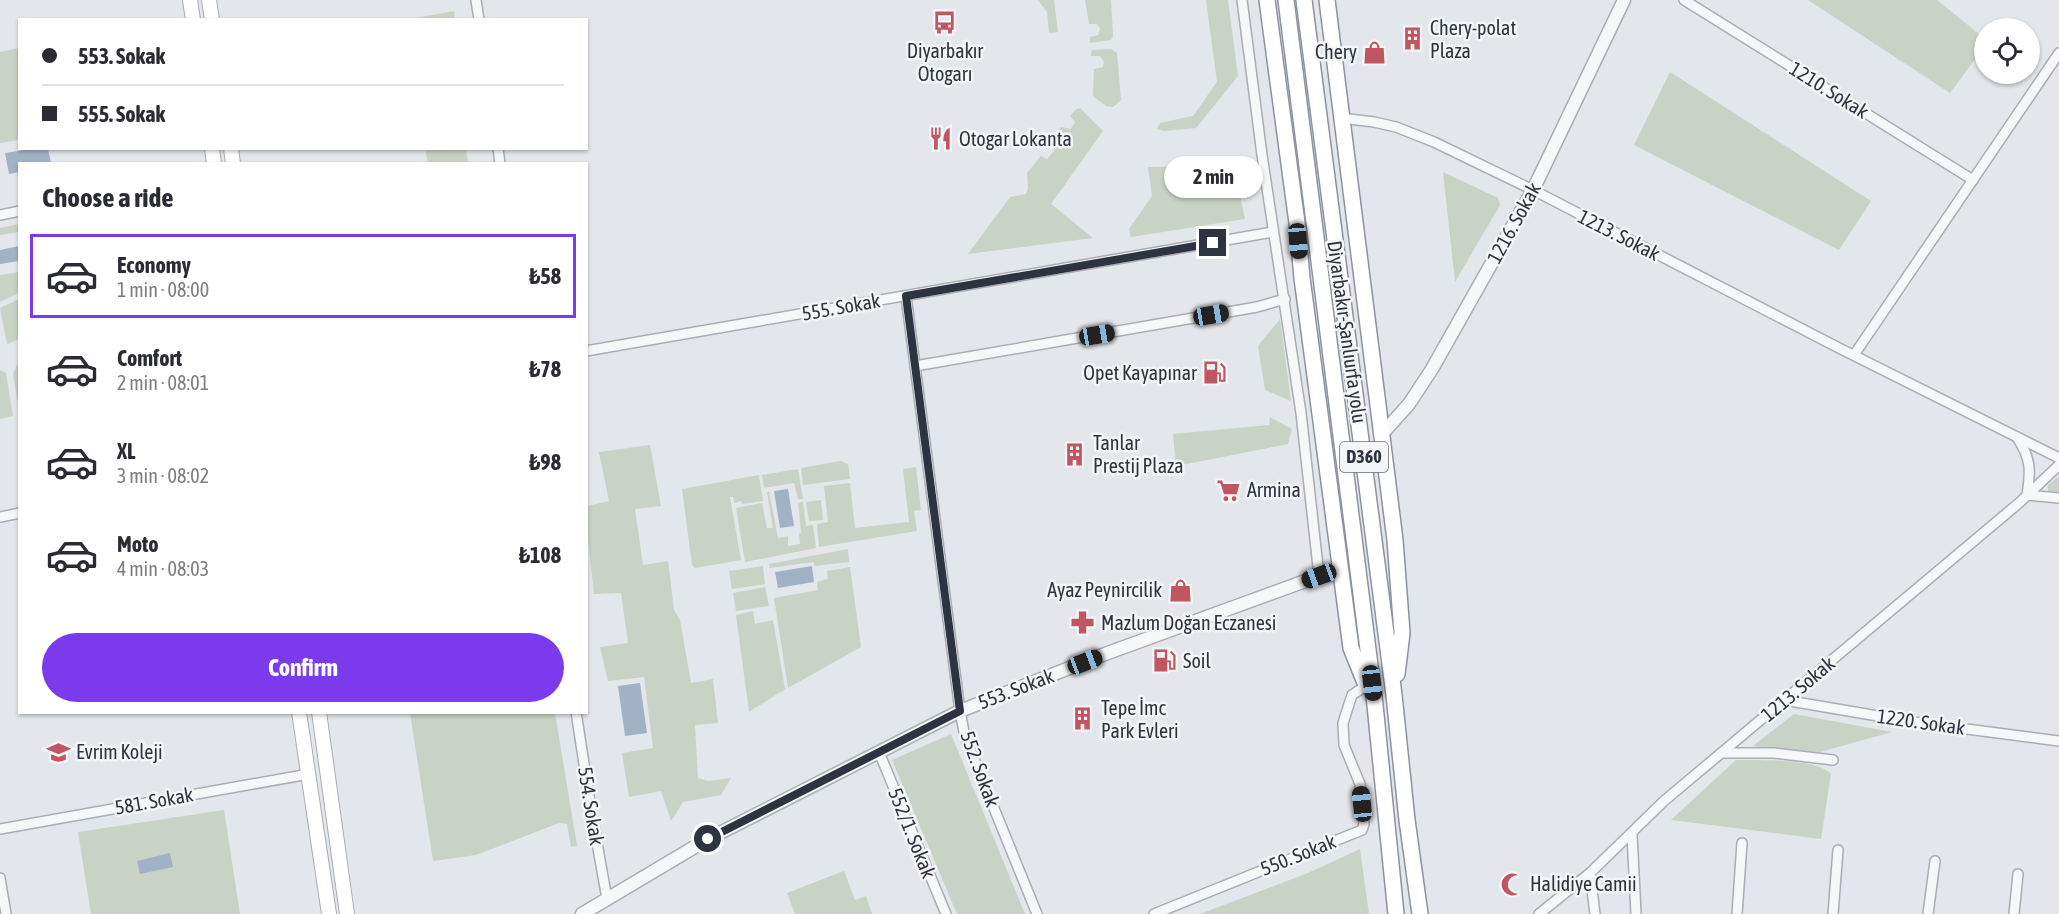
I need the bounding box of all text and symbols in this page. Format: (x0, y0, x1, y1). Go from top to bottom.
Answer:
bus stop icon: Diyarbakır Otogarı (932, 10, 958, 36)
place label: Chery-polat Plaza (1430, 16, 1516, 62)
map controls (1974, 18, 2040, 84)
button: locate (1974, 18, 2040, 84)
building icon: Chery-polat Plaza (1399, 26, 1425, 52)
place label: Diyarbakır Otogarı (907, 39, 984, 85)
shop icon: Chery (1362, 39, 1388, 65)
place label: Chery (1315, 40, 1357, 63)
text: 553. Sokak (78, 43, 165, 69)
street label: 1210. Sokak (1786, 56, 1873, 123)
text: 555. Sokak (78, 101, 165, 127)
restaurant icon: Otogar Lokanta (928, 126, 954, 152)
place label: Otogar Lokanta (959, 127, 1072, 150)
callout: 2 min (1164, 156, 1262, 198)
text: 2 min (1193, 165, 1234, 188)
street label: 1216. Sokak (1482, 178, 1545, 267)
text: Choose a ride (42, 182, 174, 213)
street label: 1213. Sokak (1575, 204, 1664, 265)
car (1287, 222, 1309, 260)
route end (1199, 229, 1226, 256)
street label: Diyarbakır-Şanlıurfa yolu (1323, 239, 1372, 425)
icon: car (45, 249, 99, 303)
text: Economy (117, 252, 191, 278)
text: ₺58 (529, 263, 561, 289)
text: 1 min · 08:00 (117, 278, 209, 301)
street label: 555. Sokak (800, 288, 882, 325)
car (1192, 303, 1230, 327)
car (1078, 323, 1116, 347)
icon: car (45, 342, 99, 396)
text: Comfort (117, 345, 182, 371)
text: ₺78 (529, 356, 561, 382)
fuel station icon: Opet Kayapınar (1202, 360, 1228, 386)
place label: Opet Kayapınar (1083, 361, 1198, 384)
text: 2 min · 08:01 (117, 371, 209, 394)
place label: Tanlar Prestij Plaza (1093, 431, 1183, 477)
icon: car (45, 435, 99, 489)
text: XL (117, 438, 135, 464)
building icon: Tanlar Prestij Plaza (1062, 442, 1088, 468)
road number: D360 (1340, 442, 1388, 472)
text: ₺98 (529, 449, 561, 475)
text: 3 min · 08:02 (117, 464, 209, 487)
supermarket icon: Armina (1216, 477, 1242, 503)
place label: Armina (1247, 478, 1301, 501)
icon: car (45, 528, 99, 582)
text: Moto (117, 531, 159, 557)
text: ₺108 (519, 542, 561, 568)
text: 4 min · 08:03 (117, 557, 209, 580)
car (1299, 561, 1339, 591)
shop icon: Ayaz Peynircilik (1167, 577, 1193, 603)
place label: Ayaz Peynircilik (1047, 578, 1162, 601)
pharmacy icon: Mazlum Doğan Eczanesi (1070, 610, 1096, 636)
place label: Mazlum Doğan Eczanesi (1101, 611, 1276, 634)
button: Confirm (42, 633, 564, 702)
car (1065, 647, 1105, 677)
fuel station icon: Soil (1152, 648, 1178, 674)
place label: Soil (1183, 649, 1211, 672)
street label: 1213. Sokak (1756, 651, 1839, 726)
street label: 553. Sokak (975, 664, 1057, 713)
car (1361, 664, 1383, 702)
place label: Tepe İmc Park Evleri (1101, 696, 1179, 742)
street label: 1220. Sokak (1876, 704, 1967, 739)
building icon: Tepe İmc Park Evleri (1070, 706, 1096, 732)
street label: 552. Sokak (956, 728, 1005, 810)
school or university icon: Evrim Koleji (45, 739, 71, 765)
place label: Evrim Koleji (76, 740, 163, 763)
street label: 554. Sokak (574, 765, 609, 847)
street label: 581. Sokak (113, 782, 195, 819)
street label: 552/1. Sokak (884, 784, 941, 882)
car (1351, 785, 1373, 823)
route start (694, 825, 721, 852)
street label: 550. Sokak (1257, 829, 1339, 880)
mosque icon: Halidiye Camii (1499, 871, 1525, 897)
place label: Halidiye Camii (1530, 872, 1637, 895)

